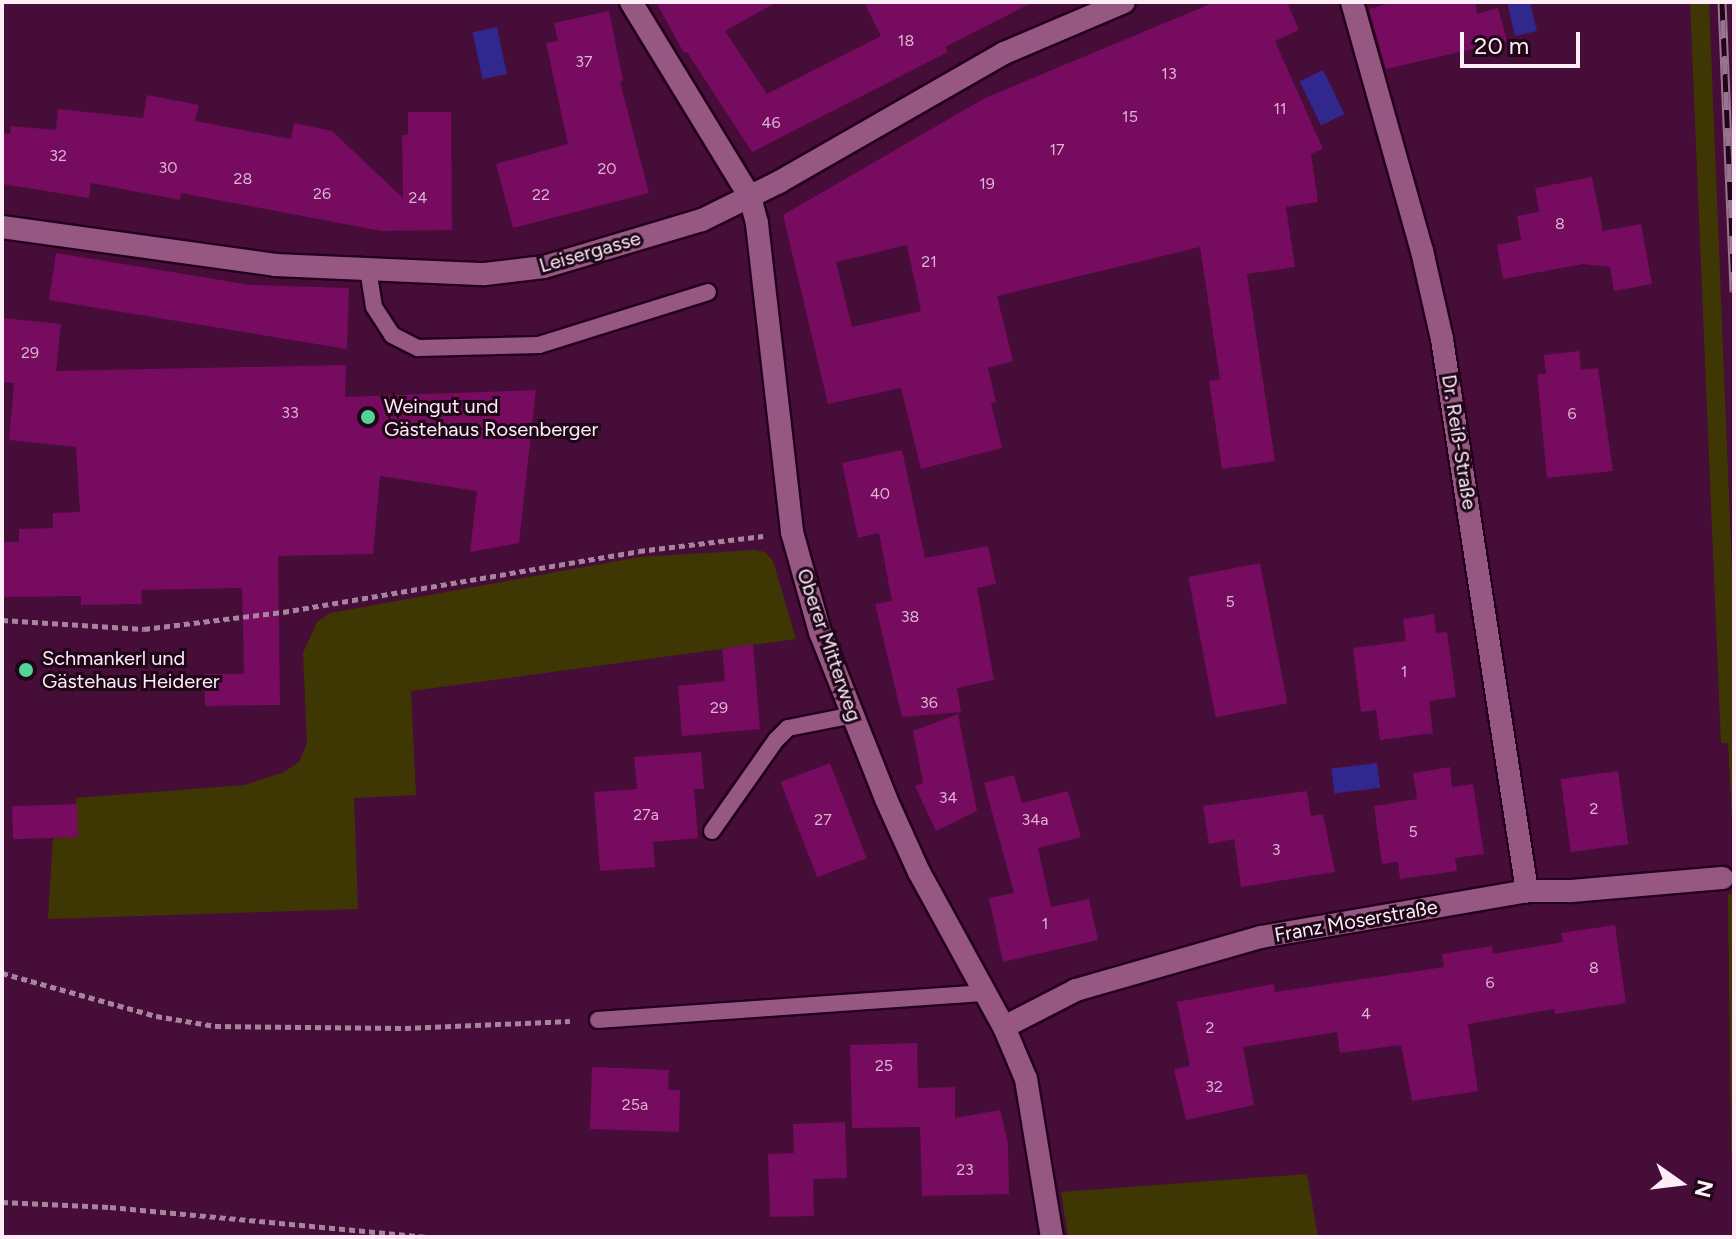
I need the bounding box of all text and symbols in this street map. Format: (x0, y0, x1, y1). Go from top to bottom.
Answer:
scale bar (1464, 16, 1584, 66)
house number: 18 (898, 31, 914, 51)
text: 20 m (1474, 31, 1529, 60)
house number: 37 (575, 52, 593, 72)
house number: 13 (1161, 64, 1177, 84)
house number: 11 (1273, 99, 1287, 119)
house number: 15 (1122, 107, 1138, 127)
house number: 46 (762, 113, 780, 133)
house number: 17 (1049, 140, 1065, 160)
house number: 32 (49, 146, 67, 166)
house number: 30 (159, 158, 177, 178)
house number: 20 (597, 159, 617, 179)
house number: 28 (234, 169, 252, 189)
house number: 19 (979, 174, 995, 194)
house number: 26 (313, 184, 331, 204)
house number: 22 (532, 185, 550, 205)
house number: 24 (409, 188, 427, 208)
house number: 8 (1555, 214, 1565, 234)
street label: Leisergasse (536, 226, 644, 278)
house number: 21 (921, 252, 937, 272)
house number: 29 (21, 343, 39, 363)
street label: Dr. Reiß-Straße (1436, 373, 1482, 511)
place label: Weingut und Gästehaus Rosenberger (384, 394, 598, 441)
house number: 33 (281, 403, 299, 423)
house number: 6 (1567, 404, 1577, 424)
marker: Weingut und Gästehaus Rosenberger (359, 408, 377, 426)
house number: 40 (870, 484, 890, 504)
street label: Oberer Mitterweg (792, 565, 866, 725)
house number: 5 (1225, 592, 1235, 612)
house number: 38 (901, 607, 919, 627)
place label: Schmankerl und Gästehaus Heiderer (42, 646, 220, 693)
marker: Schmankerl und Gästehaus Heiderer (17, 661, 35, 679)
house number: 1 (1401, 662, 1407, 682)
house number: 36 (920, 693, 938, 713)
house number: 29 (710, 698, 728, 718)
house number: 34 (939, 788, 957, 808)
house number: 2 (1590, 799, 1598, 819)
house number: 27a (633, 805, 659, 825)
house number: 27 (814, 810, 832, 830)
house number: 34a (1022, 810, 1048, 830)
house number: 5 (1408, 822, 1418, 842)
house number: 3 (1272, 840, 1280, 860)
street label: Franz Moserstraße (1273, 895, 1439, 947)
house number: 1 (1042, 914, 1048, 934)
house number: 8 (1589, 958, 1599, 978)
house number: 6 (1485, 973, 1495, 993)
house number: 4 (1361, 1004, 1371, 1024)
house number: 2 (1206, 1018, 1214, 1038)
house number: 25 (875, 1056, 893, 1076)
house number: 32 (1205, 1077, 1223, 1097)
house number: 25a (622, 1095, 648, 1115)
north arrow (1640, 1143, 1720, 1223)
house number: 23 (956, 1160, 974, 1180)
text: N (1689, 1177, 1719, 1200)

